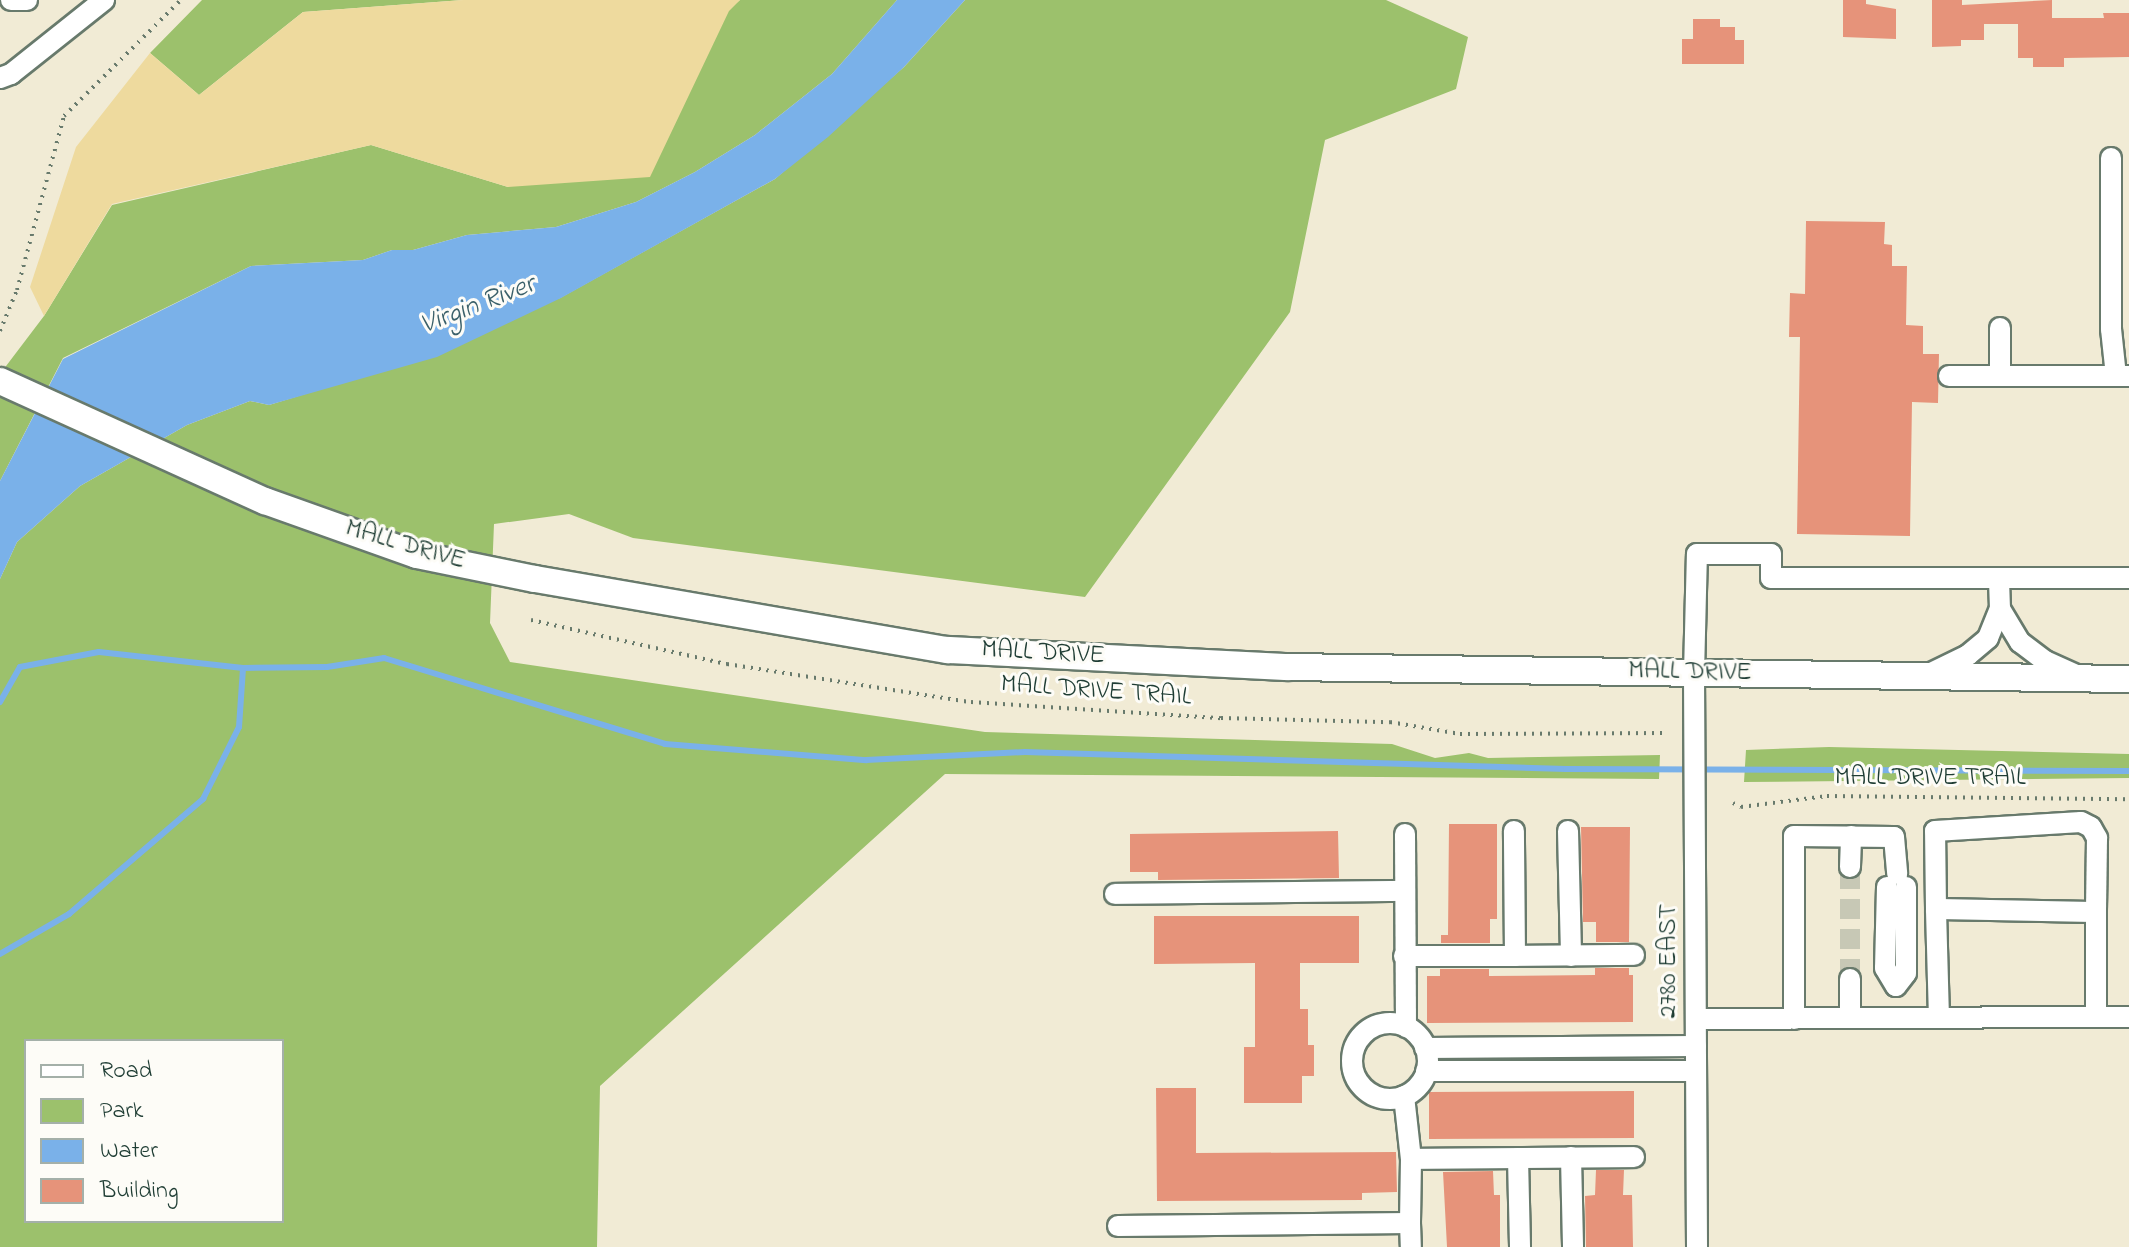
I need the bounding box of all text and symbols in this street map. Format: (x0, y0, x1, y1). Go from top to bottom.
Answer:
water label: Virgin River (416, 269, 540, 343)
street label: MALL DRIVE (341, 514, 469, 578)
street label: MALL DRIVE (981, 635, 1105, 673)
street label: MALL DRIVE (1628, 656, 1752, 690)
street label: MALL DRIVE TRAIL (1000, 670, 1192, 714)
street label: MALL DRIVE TRAIL (1834, 763, 2026, 795)
street label: 2780 EAST (1654, 904, 1686, 1018)
legend (24, 1039, 284, 1223)
text: Road (100, 1054, 152, 1089)
text: Park (100, 1094, 143, 1129)
text: Water (100, 1134, 158, 1169)
text: Building (100, 1174, 179, 1209)

